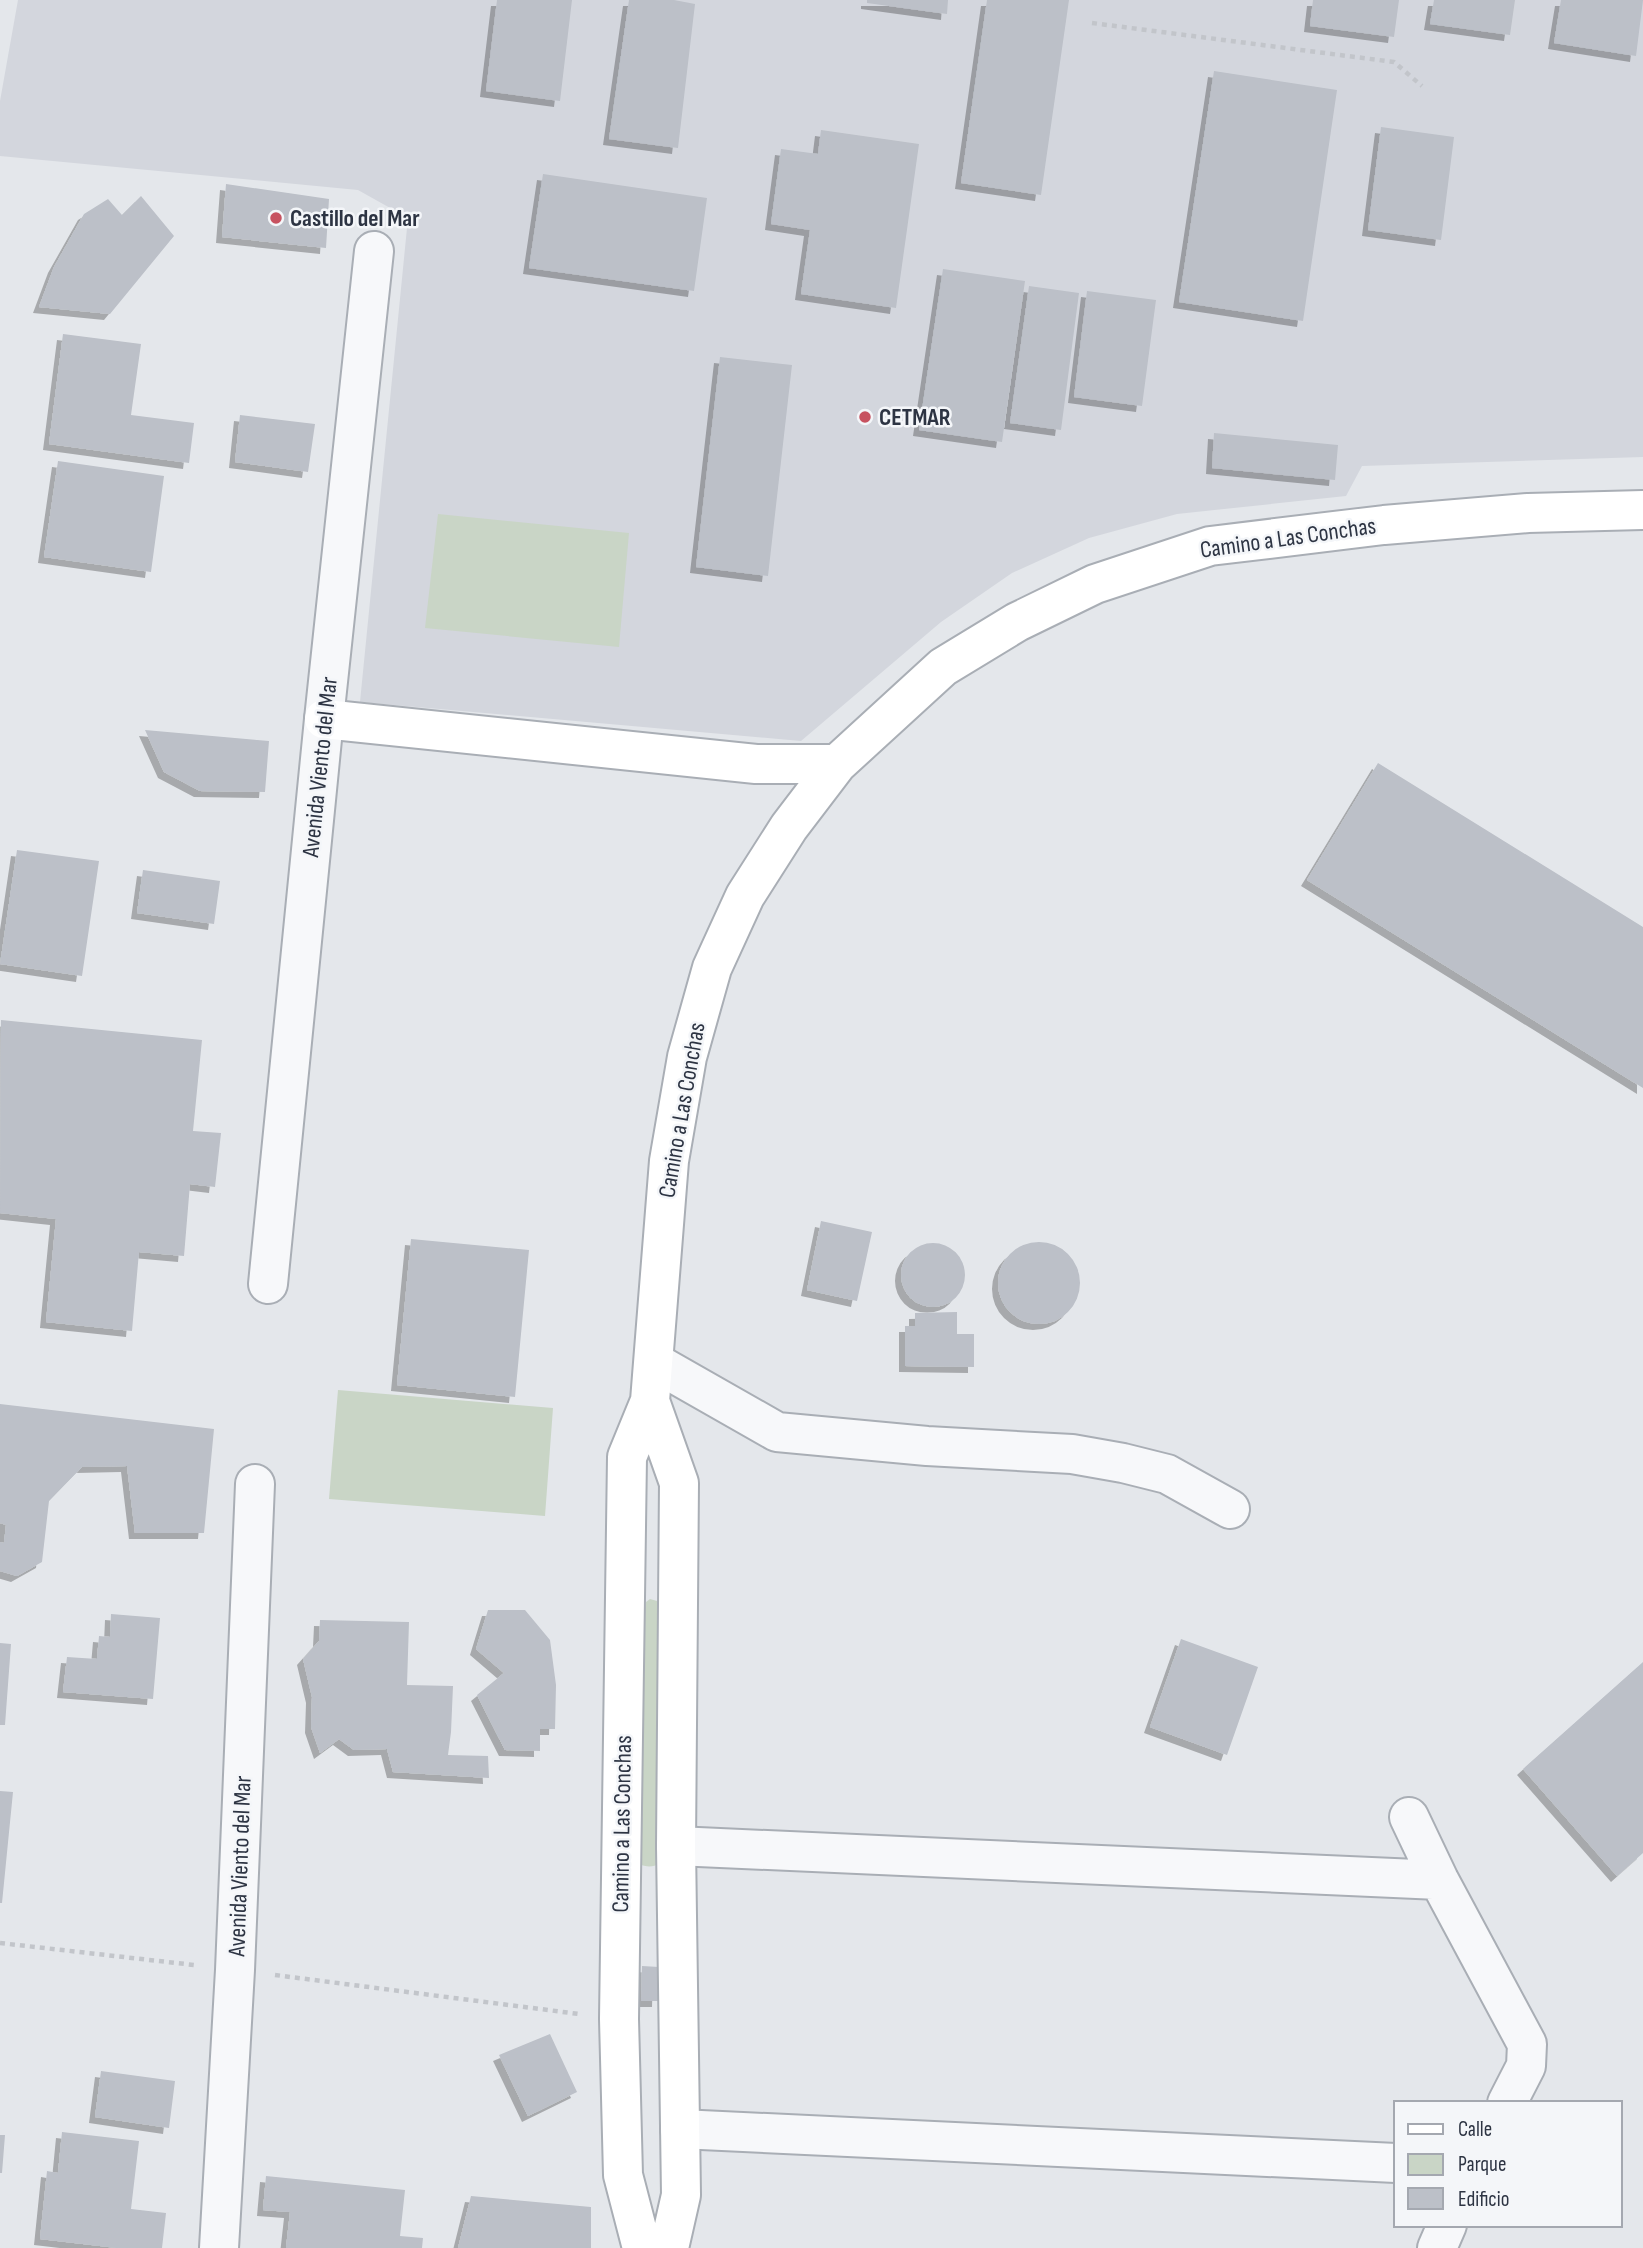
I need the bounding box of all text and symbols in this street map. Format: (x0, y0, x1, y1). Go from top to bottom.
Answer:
place label: Castillo del Mar (290, 204, 420, 233)
marker: Castillo del Mar (268, 210, 284, 226)
place label: CETMAR (879, 403, 951, 432)
marker: CETMAR (857, 409, 873, 425)
street label: Camino a Las Conchas (1198, 511, 1378, 565)
street label: Avenida Viento del Mar (296, 675, 344, 860)
street label: Camino a Las Conchas (652, 1020, 712, 1200)
street label: Camino a Las Conchas (606, 1735, 638, 1913)
street label: Avenida Viento del Mar (222, 1775, 258, 1958)
legend (1394, 2101, 1622, 2227)
text: Calle (1458, 2117, 1492, 2142)
text: Parque (1458, 2152, 1506, 2177)
text: Edificio (1458, 2187, 1509, 2212)

